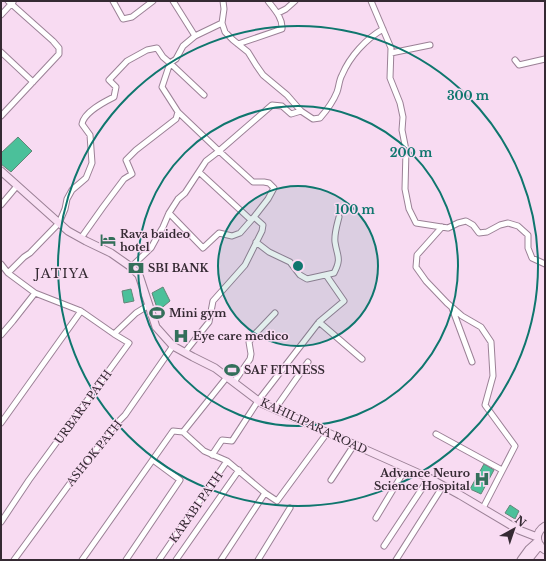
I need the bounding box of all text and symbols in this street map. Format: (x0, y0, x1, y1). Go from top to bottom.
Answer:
text: 300 m (447, 88, 490, 103)
text: 200 m (390, 145, 433, 160)
text: 100 m (335, 202, 376, 217)
place label: Rava baideo hotel (120, 227, 190, 254)
hotel icon: Rava baideo hotel (99, 231, 117, 249)
bank icon: SBI BANK (127, 259, 145, 277)
centre of rings (291, 259, 305, 273)
place label: SBI BANK (148, 261, 210, 275)
district label: JATIYA (33, 265, 89, 282)
sports icon: Mini gym (148, 304, 166, 322)
place label: Mini gym (169, 306, 226, 320)
hospital icon: Eye care medico (172, 327, 190, 345)
place label: Eye care medico (193, 329, 288, 343)
sports icon: SAF FITNESS (223, 361, 241, 379)
place label: SAF FITNESS (244, 363, 325, 377)
street label: URBARA PATH (51, 367, 115, 447)
street label: KAHILIPARA ROAD (258, 395, 370, 457)
street label: ASHOK PATH (62, 417, 125, 490)
place label: Advance Neuro Science Hospital (374, 466, 470, 493)
street label: KARABI PATH (166, 469, 226, 545)
hospital icon: Advance Neuro Science Hospital (473, 470, 491, 488)
north arrow (494, 509, 534, 549)
text: N (512, 513, 529, 530)

